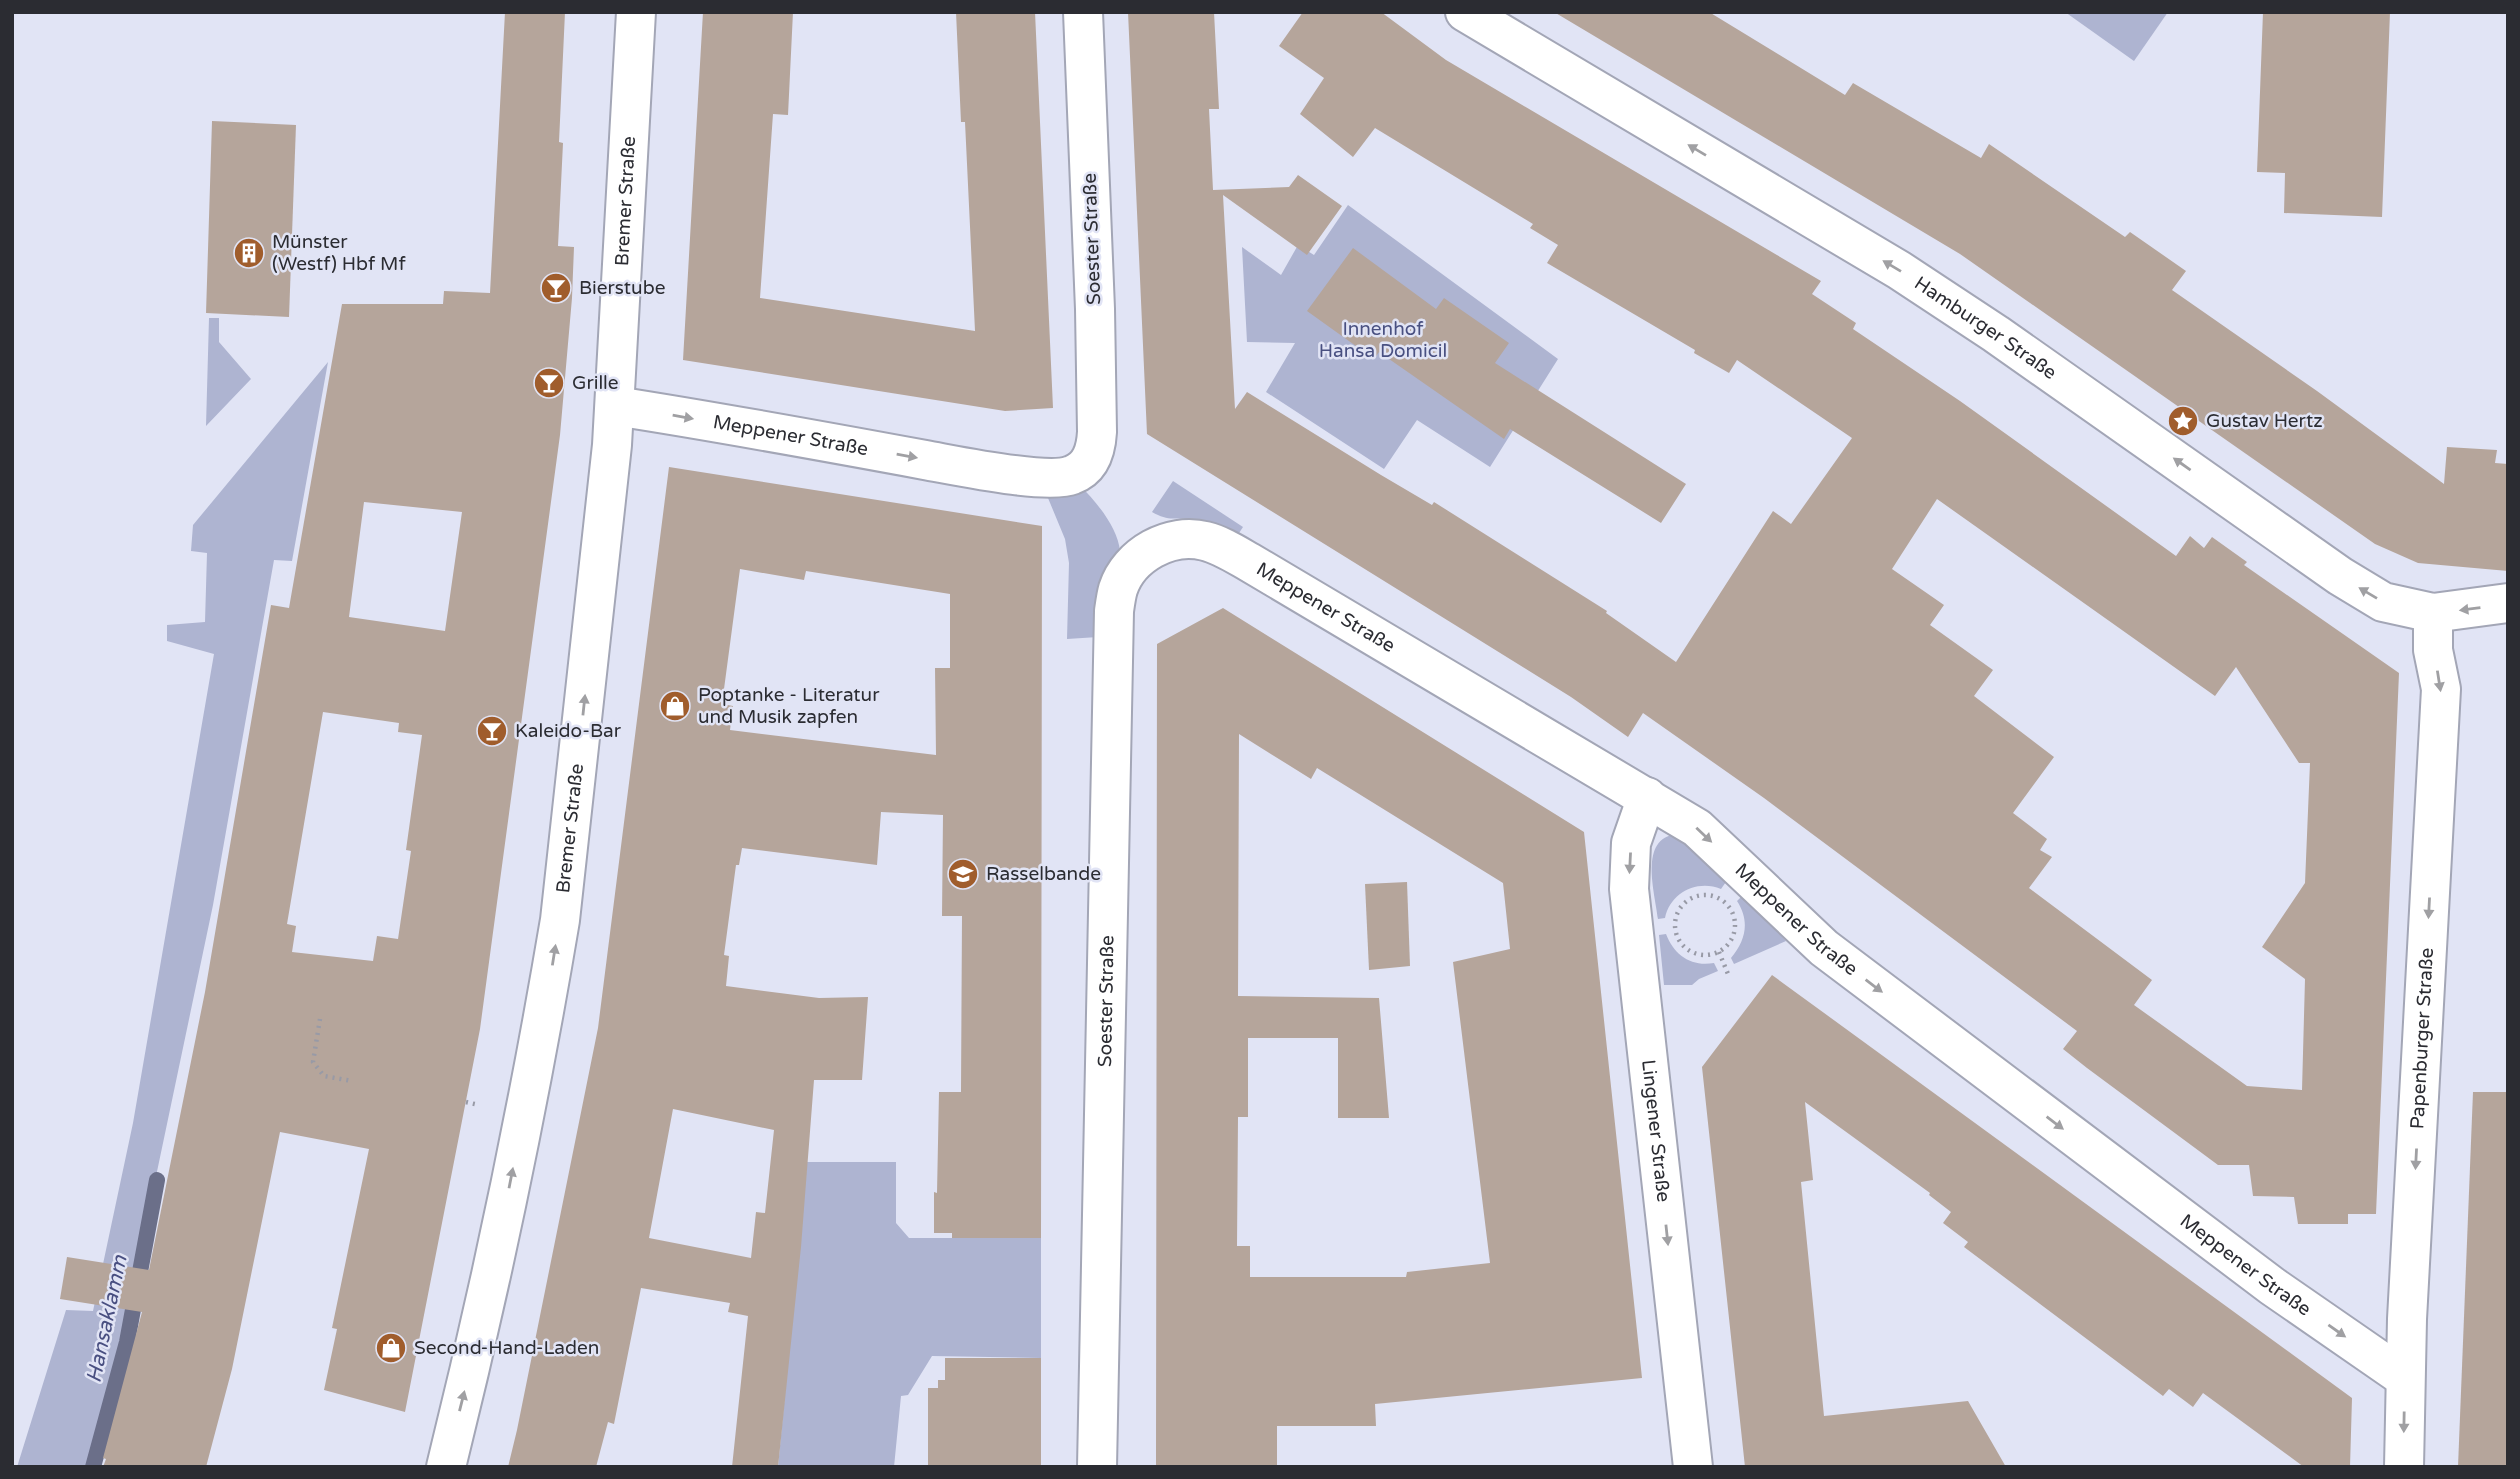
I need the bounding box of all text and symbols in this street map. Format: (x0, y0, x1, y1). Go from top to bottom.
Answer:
street label: Bremer Straße (611, 136, 640, 267)
one-way arrow (1687, 144, 1706, 157)
street label: Soester Straße (1079, 173, 1105, 305)
place label: Münster (Westf) Hbf Mf (272, 231, 406, 275)
building icon: Münster (Westf) Hbf Mf (232, 236, 266, 270)
one-way arrow (1883, 260, 1902, 273)
bar icon: Bierstube (539, 271, 573, 305)
street label: Hamburger Straße (1910, 272, 2061, 384)
place label: Bierstube (579, 277, 665, 299)
park label: Innenhof Hansa Domicil (1319, 318, 1447, 362)
bar icon: Grille (532, 366, 566, 400)
place label: Grille (572, 372, 619, 394)
place icon: Gustav Hertz (2166, 404, 2200, 438)
place label: Gustav Hertz (2206, 410, 2323, 432)
street label: Meppener Straße (711, 411, 870, 460)
one-way arrow (672, 412, 694, 423)
one-way arrow (896, 451, 918, 462)
one-way arrow (2173, 457, 2191, 471)
street label: Meppener Straße (1253, 558, 1399, 657)
one-way arrow (2359, 587, 2378, 600)
one-way arrow (2459, 603, 2481, 614)
one-way arrow (2434, 670, 2445, 692)
place label: Poptanke - Literatur und Musik zapfen (698, 684, 880, 728)
shop icon: Poptanke - Literatur und Musik zapfen (658, 689, 692, 723)
one-way arrow (579, 694, 590, 716)
bar icon: Kaleido-Bar (475, 714, 509, 748)
place label: Kaleido-Bar (515, 720, 622, 742)
street label: Bremer Straße (552, 763, 588, 894)
one-way arrow (1695, 827, 1713, 843)
one-way arrow (1625, 852, 1636, 874)
school or university icon: Rasselbande (946, 857, 980, 891)
street label: Meppener Straße (1731, 859, 1862, 980)
place label: Rasselbande (986, 863, 1101, 885)
one-way arrow (2424, 897, 2435, 919)
street label: Soester Straße (1094, 935, 1119, 1067)
one-way arrow (549, 944, 560, 966)
street label: Papenburger Straße (2406, 947, 2438, 1130)
one-way arrow (1865, 978, 1883, 992)
street label: Lingener Straße (1637, 1058, 1675, 1203)
one-way arrow (2046, 1115, 2064, 1130)
one-way arrow (2410, 1149, 2421, 1171)
one-way arrow (506, 1167, 517, 1189)
street label: Meppener Straße (2176, 1210, 2315, 1321)
one-way arrow (1662, 1224, 1673, 1246)
water label: Hansaklamm (81, 1252, 133, 1385)
one-way arrow (2328, 1324, 2346, 1338)
shop icon: Second-Hand-Laden (374, 1331, 408, 1365)
place label: Second-Hand-Laden (414, 1337, 599, 1359)
one-way arrow (457, 1389, 468, 1411)
one-way arrow (2399, 1411, 2410, 1433)

